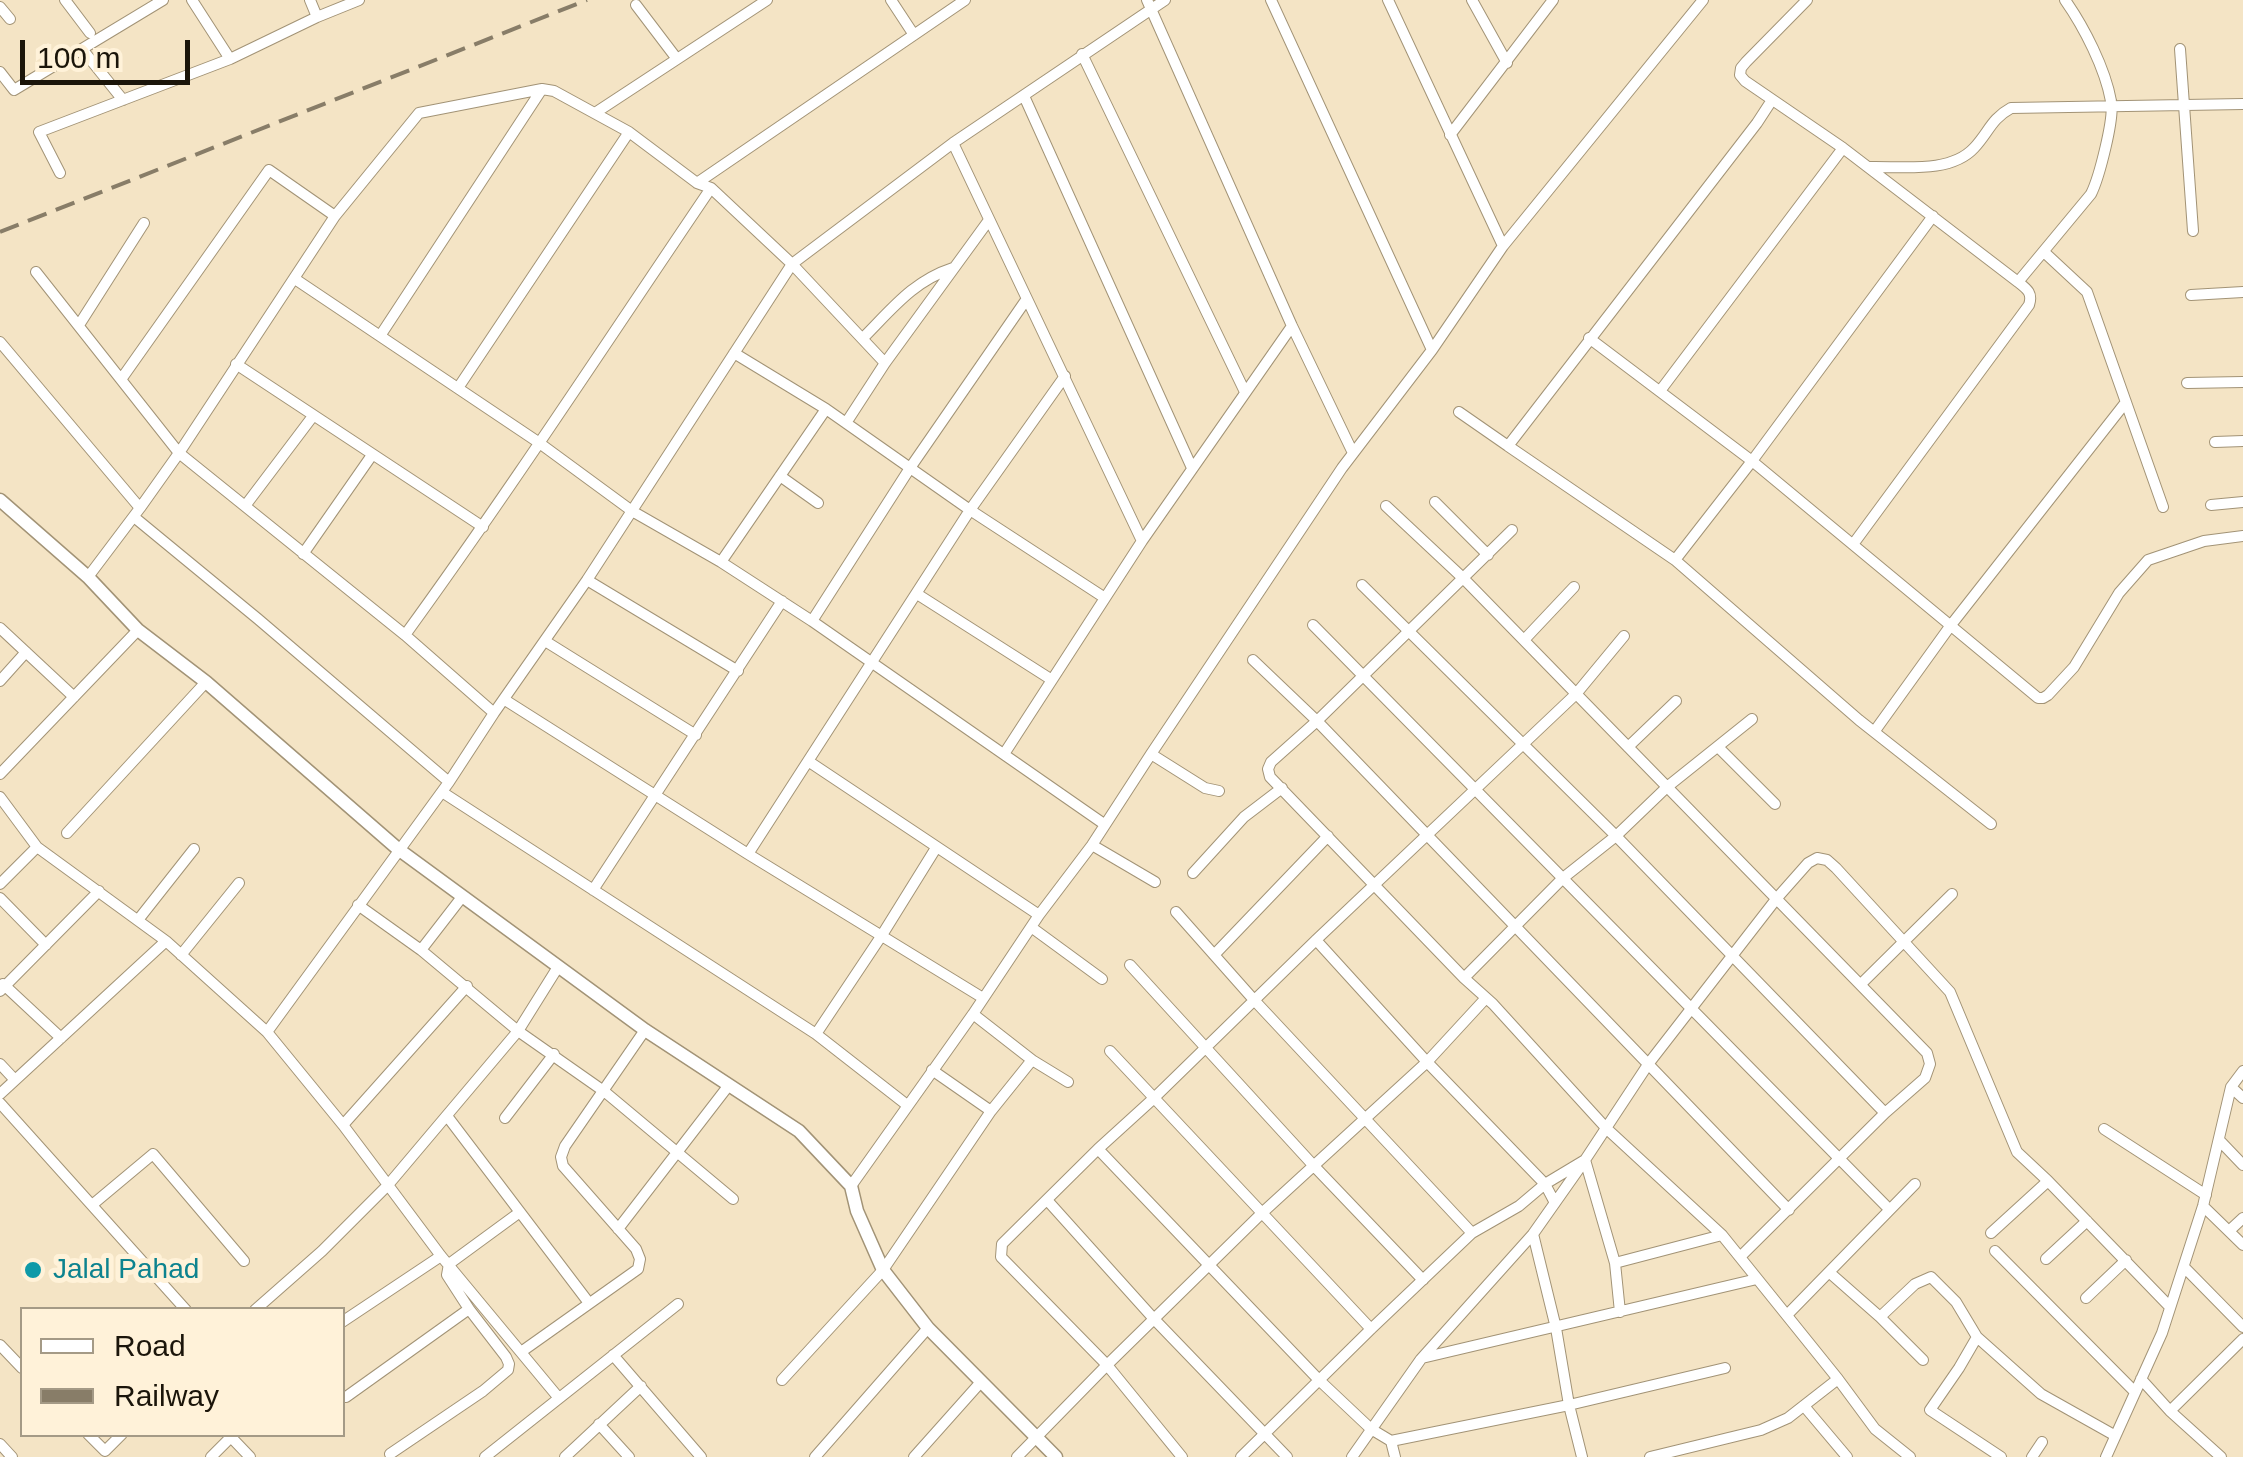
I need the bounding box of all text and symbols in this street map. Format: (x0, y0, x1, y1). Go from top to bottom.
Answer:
scale bar (25, 20, 195, 82)
text: 100 m (37, 41, 120, 74)
place label: Jalal Pahad (53, 1253, 199, 1287)
marker: Jalal Pahad (22, 1259, 44, 1281)
legend (20, 1307, 345, 1437)
text: Road (114, 1329, 186, 1362)
text: Railway (114, 1379, 219, 1412)

